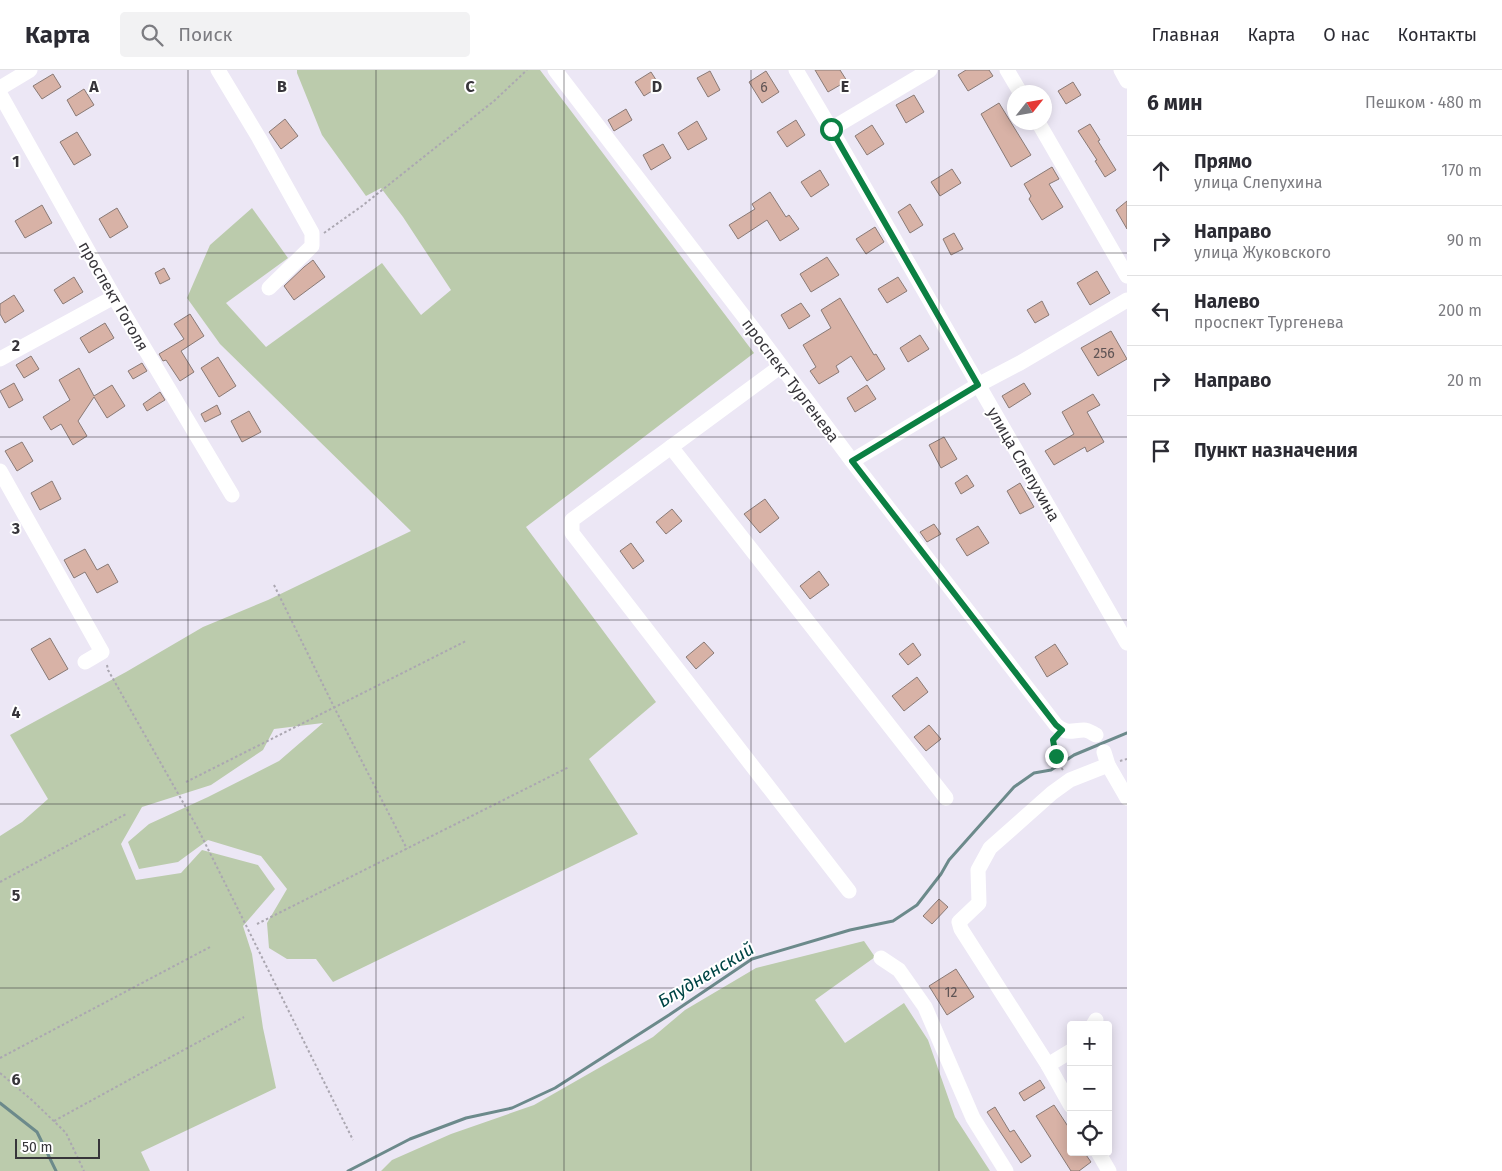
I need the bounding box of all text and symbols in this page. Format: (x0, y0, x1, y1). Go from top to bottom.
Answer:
search box (120, 12, 470, 57)
text: Карта (25, 21, 90, 49)
icon: search (138, 21, 166, 49)
text: Поиск (178, 23, 232, 46)
text: Главная (1152, 24, 1220, 46)
text: Карта (1248, 24, 1295, 46)
text: О нас (1323, 24, 1370, 46)
text: Контакты (1398, 24, 1477, 46)
text: A (88, 77, 99, 96)
text: B (277, 77, 287, 96)
text: C (465, 77, 475, 96)
text: D (652, 77, 662, 96)
text: E (841, 77, 849, 96)
house number: 6 (760, 79, 768, 96)
north arrow (1007, 85, 1052, 130)
text: 6 мин (1147, 90, 1203, 116)
text: Пешком · 480 m (1365, 93, 1482, 112)
route start (820, 118, 843, 141)
text: Прямо (1194, 150, 1252, 173)
text: 1 (12, 152, 20, 171)
icon: ahead (1147, 157, 1175, 185)
text: 170 m (1441, 161, 1482, 180)
text: улица Слепухина (1194, 173, 1323, 192)
text: Направо (1194, 220, 1271, 243)
icon: right (1147, 227, 1175, 255)
text: 90 m (1447, 231, 1482, 250)
street label: проспект Гоголя (74, 238, 153, 354)
text: улица Жуковского (1194, 243, 1331, 262)
text: Налево (1194, 290, 1260, 313)
icon: left (1147, 297, 1175, 325)
text: 200 m (1438, 301, 1482, 320)
text: проспект Тургенева (1194, 313, 1344, 332)
street label: проспект Тургенева (738, 315, 843, 446)
text: 2 (12, 336, 20, 355)
house number: 256 (1093, 345, 1115, 362)
icon: right (1147, 367, 1175, 395)
text: Направо (1194, 369, 1271, 392)
text: 20 m (1447, 371, 1482, 390)
street label: улица Слепухина (983, 404, 1064, 525)
icon: arrive (1147, 437, 1175, 465)
text: Пункт назначения (1194, 439, 1358, 462)
text: 3 (11, 519, 20, 538)
text: 4 (11, 703, 21, 722)
route end (1045, 745, 1068, 768)
text: 5 (12, 886, 21, 905)
water label: Блудненский (654, 938, 758, 1012)
house number: 12 (945, 984, 958, 1001)
map controls (1067, 1021, 1112, 1156)
button: + (1067, 1021, 1112, 1066)
button: − (1067, 1066, 1112, 1111)
text: 6 (11, 1070, 21, 1089)
button: locate (1067, 1111, 1112, 1156)
scale bar (15, 1136, 100, 1159)
text: 50 m (22, 1139, 53, 1156)

